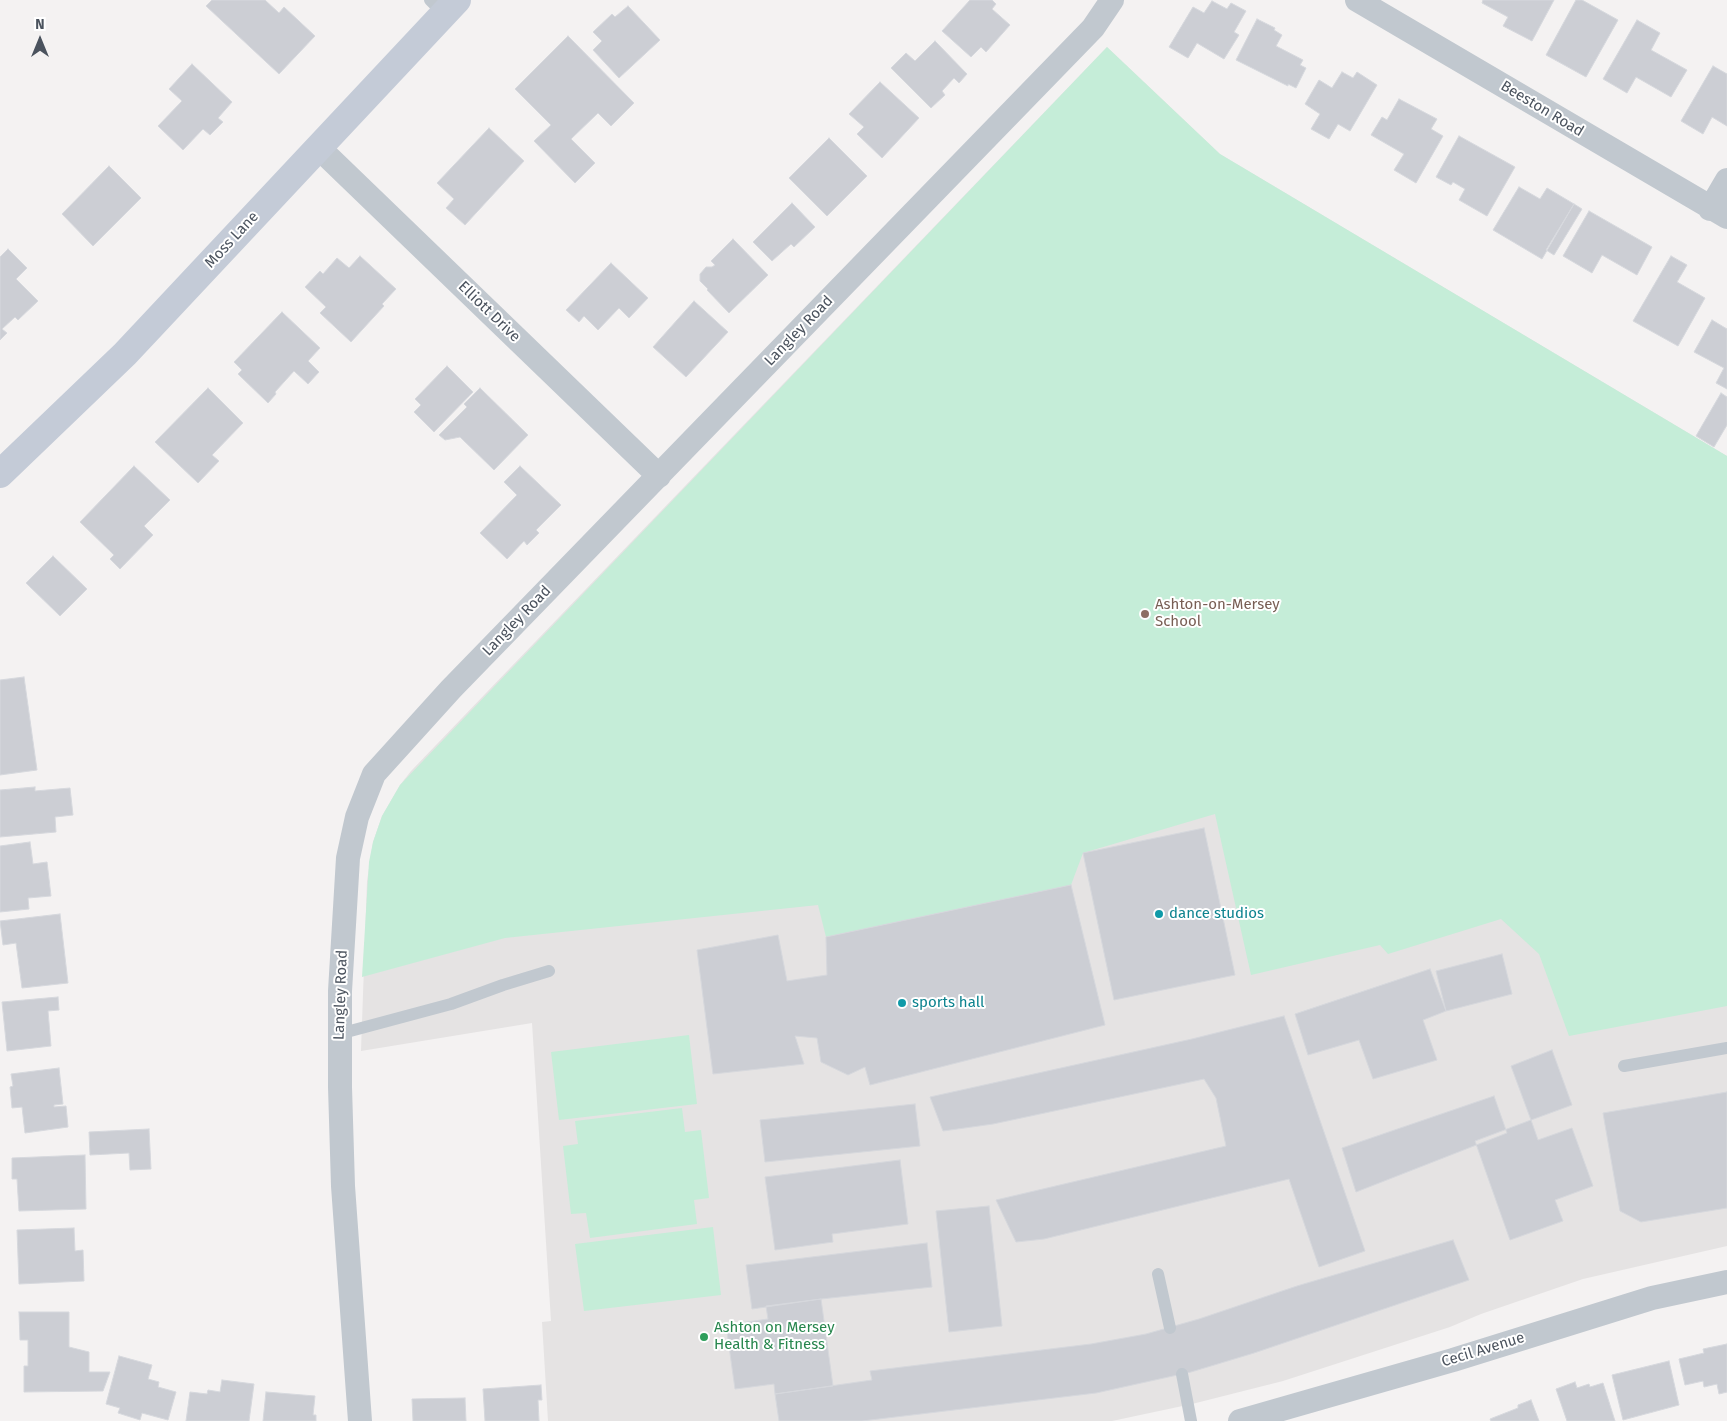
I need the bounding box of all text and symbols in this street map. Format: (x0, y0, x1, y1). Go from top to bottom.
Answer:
north arrow (15, 15, 65, 65)
text: N (35, 16, 45, 33)
street label: Beeston Road (1497, 77, 1587, 141)
street label: Moss Lane (201, 208, 263, 272)
street label: Elliott Drive (454, 278, 524, 346)
street label: Langley Road (761, 292, 837, 370)
street label: Langley Road (479, 582, 555, 660)
place label: Ashton-on-Mersey School (1155, 596, 1280, 631)
marker: Ashton-on-Mersey School (1139, 608, 1151, 620)
place label: dance studios (1169, 905, 1264, 923)
marker: dance studios (1153, 908, 1165, 920)
street label: Langley Road (330, 949, 352, 1041)
place label: sports hall (912, 994, 984, 1012)
marker: sports hall (896, 997, 908, 1009)
place label: Ashton on Mersey Health & Fitness (714, 1319, 835, 1354)
street label: Cecil Avenue (1439, 1329, 1527, 1371)
marker: Ashton on Mersey Health & Fitness (698, 1331, 710, 1343)

